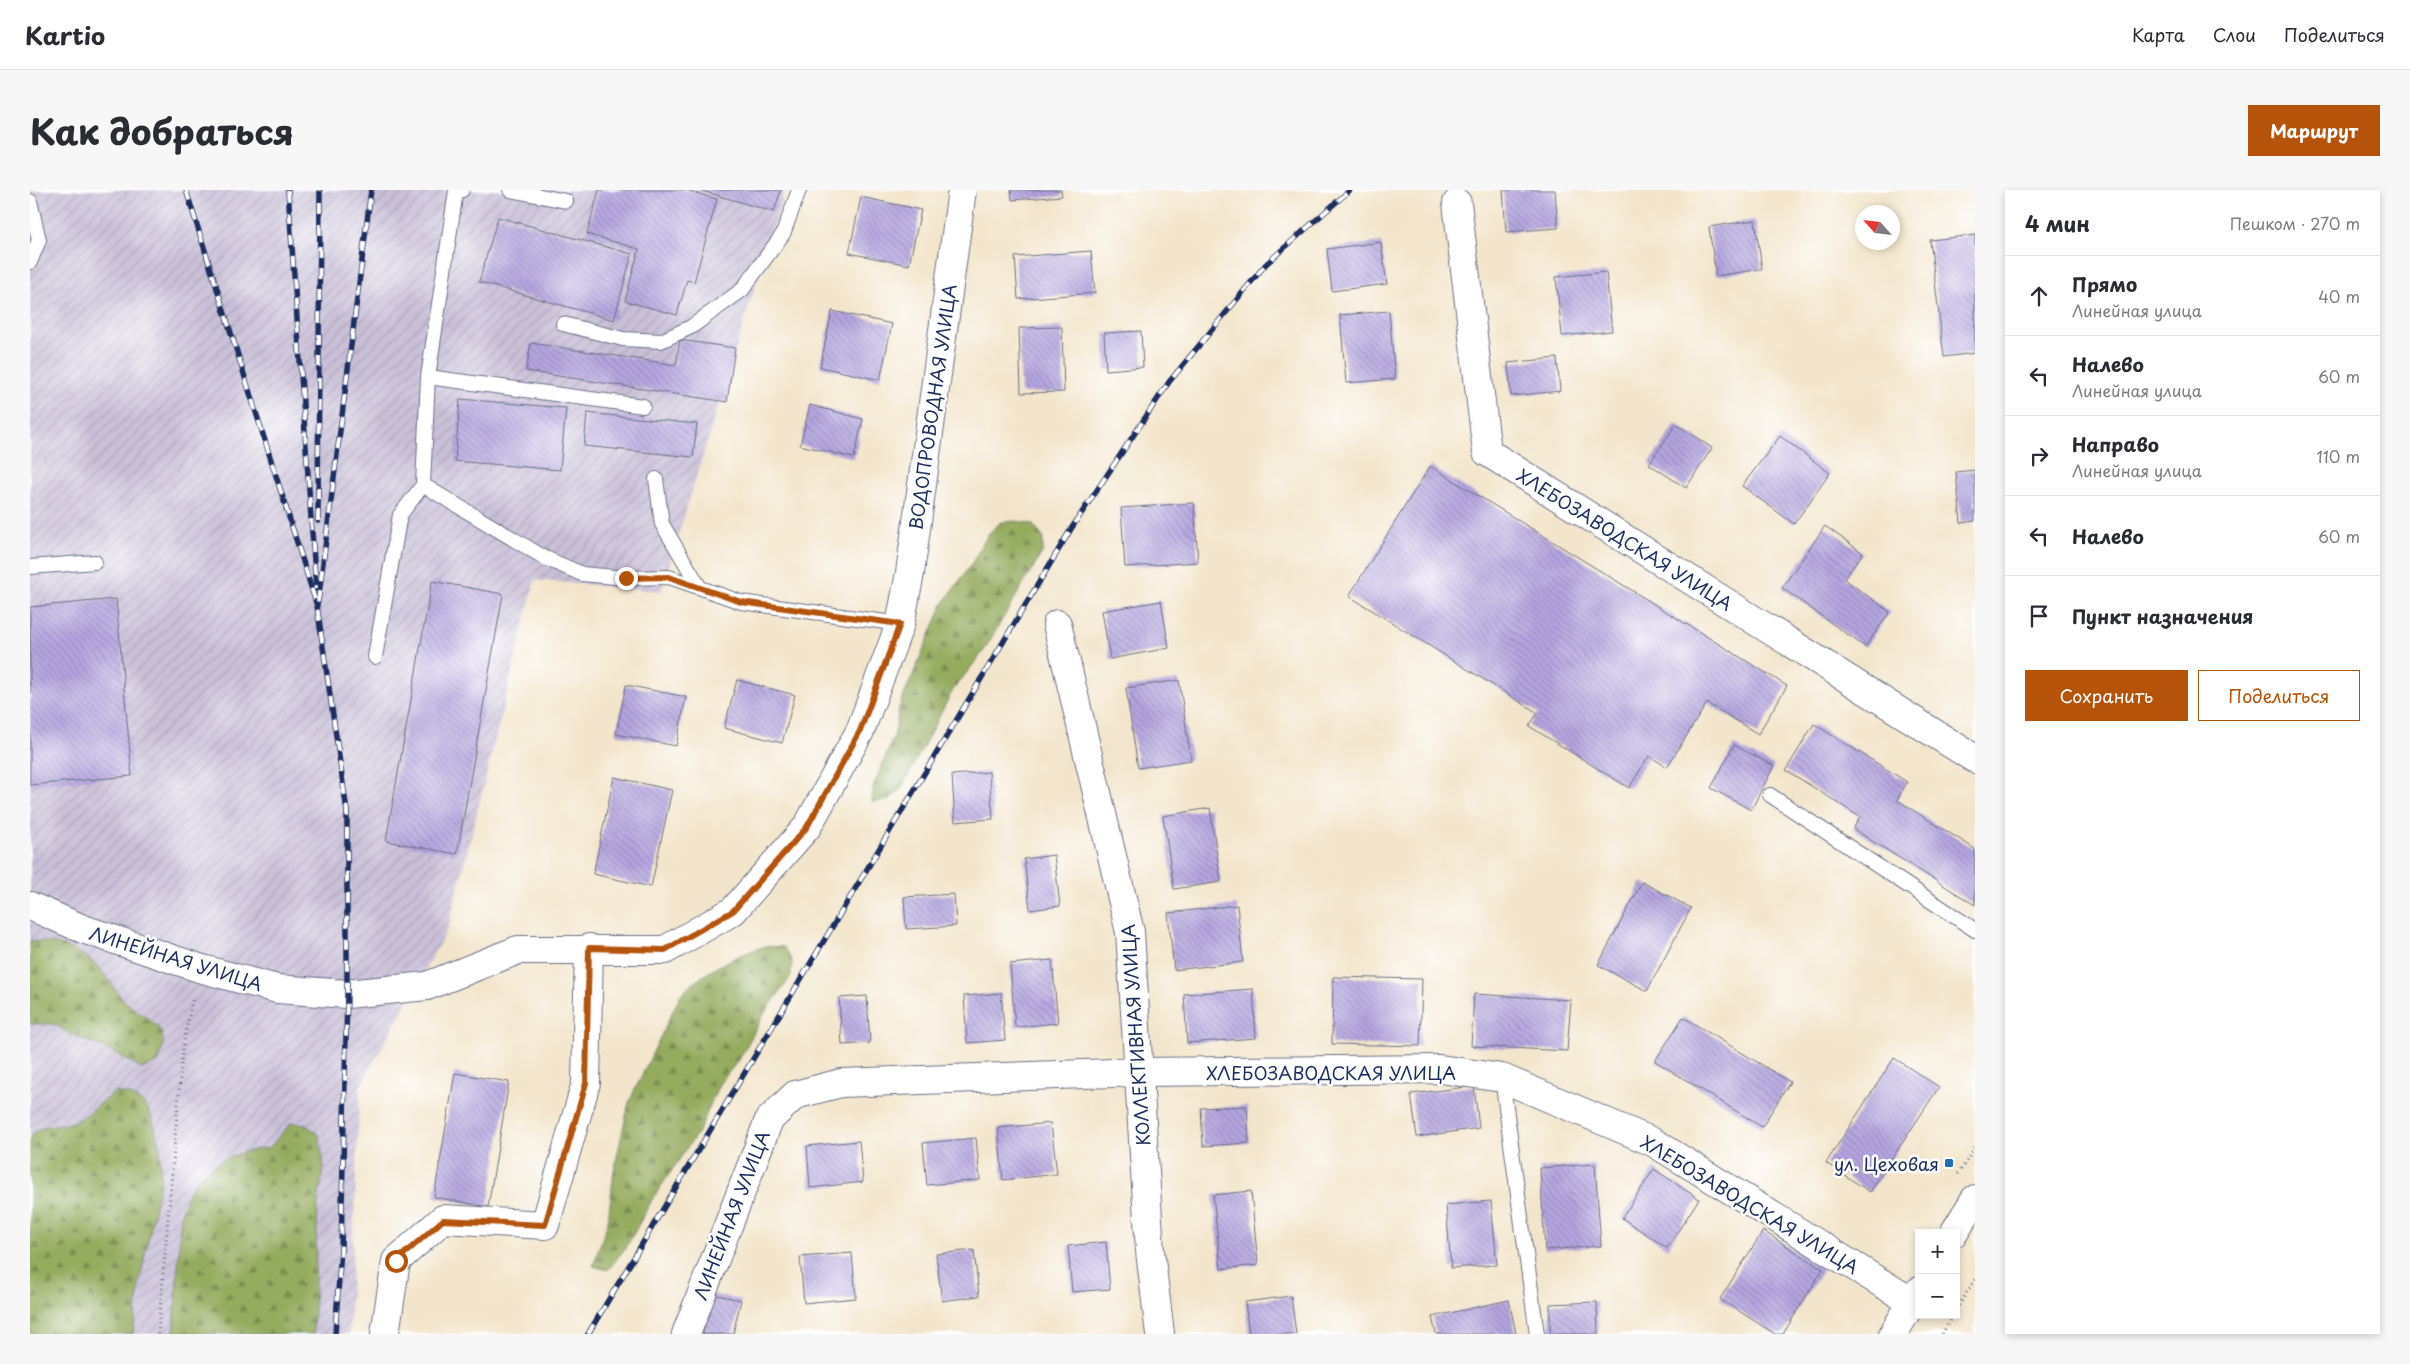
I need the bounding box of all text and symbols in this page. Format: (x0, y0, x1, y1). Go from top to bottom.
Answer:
text: Kartio (25, 17, 105, 53)
text: Карта (2132, 21, 2185, 48)
text: Слои (2213, 21, 2256, 48)
text: Поделиться (2284, 21, 2385, 48)
text: Как добраться (30, 104, 294, 157)
button: Маршрут (2248, 105, 2380, 156)
north arrow (1855, 205, 1900, 250)
text: 4 мин (2025, 207, 2090, 239)
text: Пешком · 270 m (2230, 211, 2360, 235)
text: Прямо (2072, 270, 2137, 298)
street label: ВОДОПРОВОДНАЯ УЛИЦА (901, 282, 963, 532)
icon: ahead (2025, 282, 2053, 310)
text: 40 m (2318, 284, 2360, 308)
text: Линейная улица (2072, 298, 2202, 322)
text: Налево (2072, 350, 2144, 378)
icon: left (2025, 362, 2053, 390)
text: 60 m (2318, 364, 2360, 388)
text: Линейная улица (2072, 378, 2202, 402)
text: Направо (2072, 430, 2159, 458)
icon: right (2025, 442, 2053, 470)
text: 110 m (2317, 444, 2360, 468)
text: Линейная улица (2072, 458, 2202, 482)
street label: ХЛЕБОЗАВОДСКАЯ УЛИЦА (1512, 461, 1738, 617)
icon: left (2025, 522, 2053, 550)
text: Налево (2072, 522, 2144, 550)
text: 60 m (2318, 524, 2360, 548)
route end (615, 567, 638, 590)
icon: arrive (2025, 602, 2053, 630)
text: Пункт назначения (2072, 602, 2253, 630)
button: Сохранить (2025, 670, 2188, 721)
button: Поделиться (2198, 670, 2360, 721)
street label: ЛИНЕЙНАЯ УЛИЦА (86, 919, 266, 997)
street label: КОЛЛЕКТИВНАЯ УЛИЦА (1114, 923, 1156, 1147)
street label: ХЛЕБОЗАВОДСКАЯ УЛИЦА (1206, 1059, 1456, 1086)
street label: ЛИНЕЙНАЯ УЛИЦА (686, 1126, 776, 1304)
street label: ХЛЕБОЗАВОДСКАЯ УЛИЦА (1636, 1128, 1864, 1280)
place label: ул. Цеховая (1834, 1150, 1939, 1177)
marker: ул. Цеховая (1943, 1157, 1955, 1169)
map controls (1915, 1229, 1960, 1319)
button: + (1915, 1229, 1960, 1274)
route start (385, 1250, 408, 1273)
button: − (1915, 1274, 1960, 1319)

